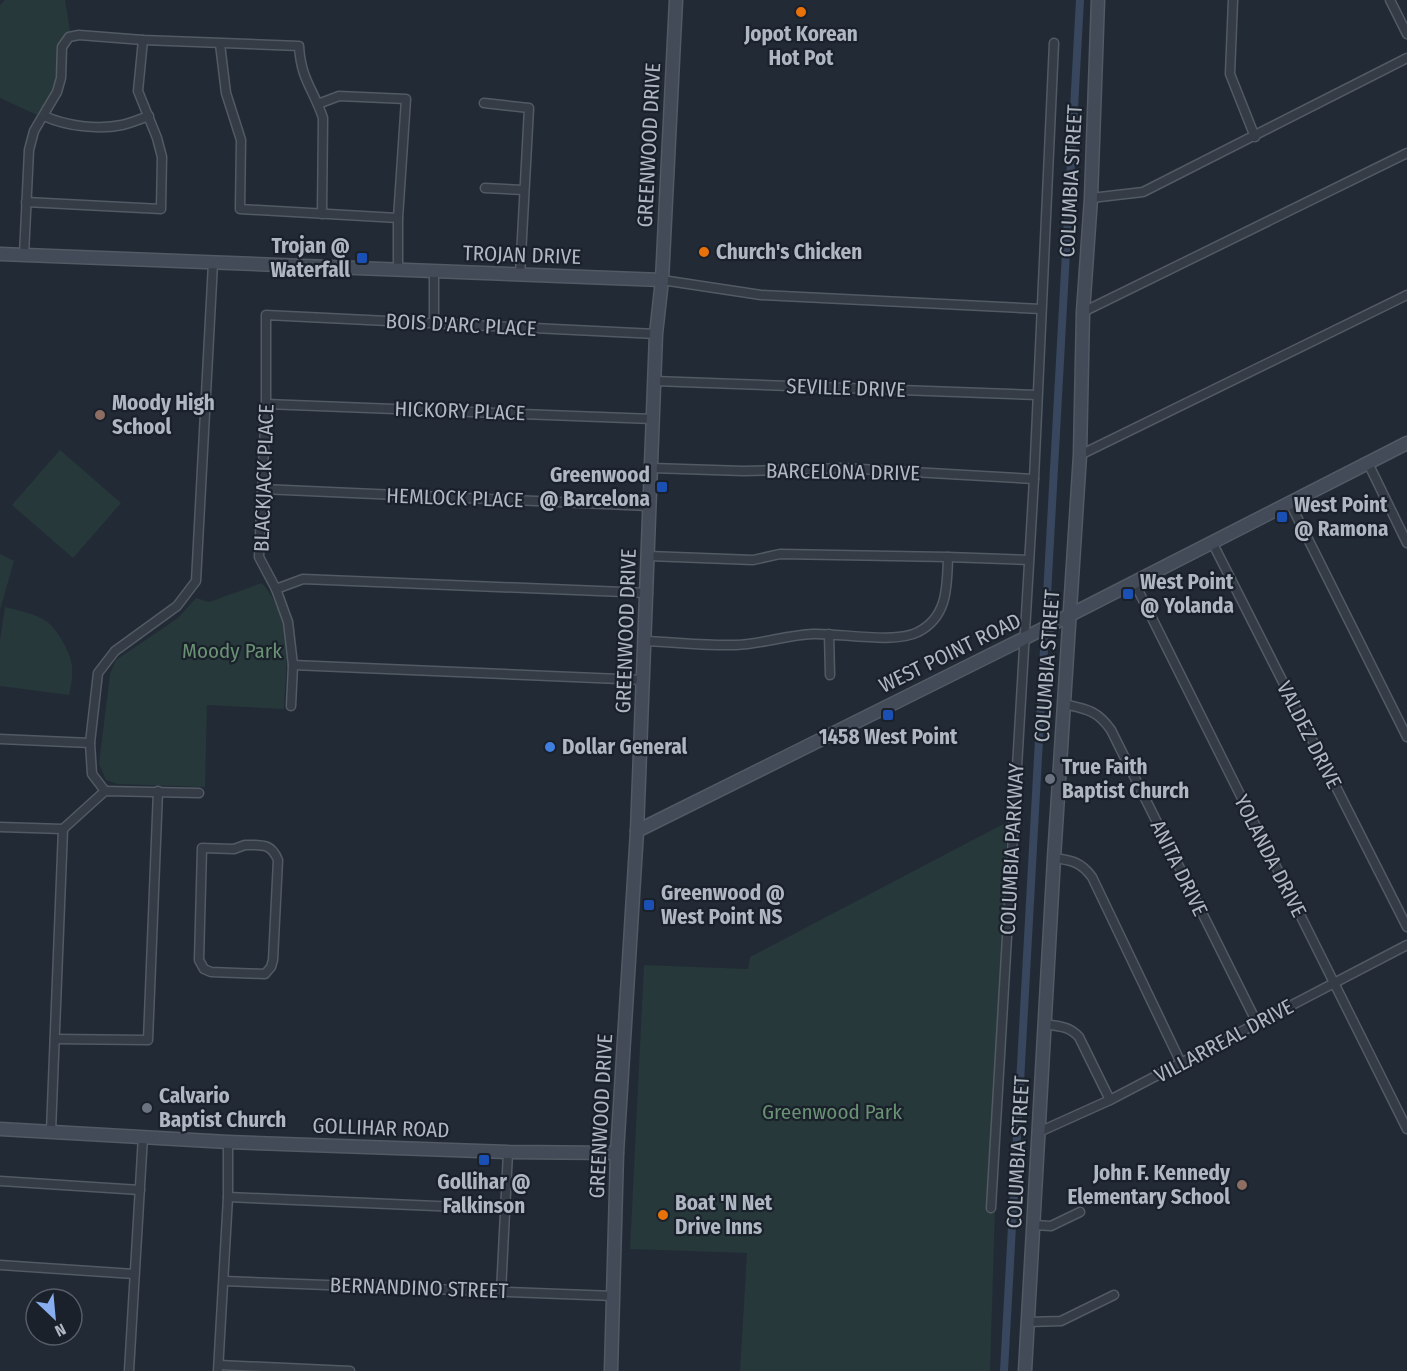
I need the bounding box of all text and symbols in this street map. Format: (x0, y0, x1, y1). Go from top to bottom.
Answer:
marker: Jopot Korean Hot Pot (794, 5, 808, 19)
place label: Jopot Korean Hot Pot (743, 21, 858, 71)
street label: GREENWOOD DRIVE (632, 62, 666, 228)
street label: COLUMBIA STREET (1054, 104, 1088, 258)
place label: Trojan @ Waterfall (270, 233, 350, 283)
place label: Church's Chicken (716, 239, 862, 265)
street label: TROJAN DRIVE (463, 240, 582, 270)
marker: Church's Chicken (697, 245, 711, 259)
marker: Trojan @ Waterfall (355, 251, 369, 265)
street label: BOIS D'ARC PLACE (385, 308, 537, 342)
street label: SEVILLE DRIVE (786, 373, 906, 403)
place label: Moody High School (112, 390, 215, 440)
street label: HICKORY PLACE (394, 396, 526, 426)
street label: BLACKJACK PLACE (248, 403, 280, 553)
marker: Moody High School (93, 408, 107, 422)
street label: BARCELONA DRIVE (766, 458, 920, 486)
place label: Greenwood @ Barcelona (539, 462, 650, 512)
marker: Greenwood @ Barcelona (655, 480, 669, 494)
street label: HEMLOCK PLACE (386, 483, 524, 513)
place label: West Point @ Ramona (1294, 492, 1388, 542)
marker: West Point @ Ramona (1275, 510, 1289, 524)
street label: GREENWOOD DRIVE (610, 548, 642, 714)
place label: West Point @ Yolanda (1140, 569, 1234, 619)
marker: West Point @ Yolanda (1121, 587, 1135, 601)
street label: COLUMBIA STREET (1029, 588, 1065, 743)
street label: WEST POINT ROAD (875, 607, 1025, 699)
park label: Moody Park (182, 638, 282, 664)
street label: VALDEZ DRIVE (1271, 677, 1347, 793)
marker: 1458 West Point (881, 708, 895, 722)
place label: 1458 West Point (819, 724, 958, 750)
place label: Dollar General (562, 734, 688, 760)
marker: Dollar General (543, 740, 557, 754)
place label: True Faith Baptist Church (1062, 754, 1189, 804)
street label: COLUMBIA PARKWAY (995, 762, 1030, 936)
marker: True Faith Baptist Church (1043, 772, 1057, 786)
street label: YOLANDA DRIVE (1228, 791, 1312, 922)
street label: ANITA DRIVE (1145, 816, 1213, 920)
place label: Greenwood @ West Point NS (661, 880, 785, 930)
marker: Greenwood @ West Point NS (642, 898, 656, 912)
street label: VILLARREAL DRIVE (1150, 993, 1298, 1089)
street label: GREENWOOD DRIVE (584, 1033, 618, 1199)
street label: COLUMBIA STREET (1001, 1075, 1035, 1229)
place label: Calvario Baptist Church (159, 1083, 286, 1133)
park label: Greenwood Park (762, 1099, 902, 1125)
marker: Calvario Baptist Church (140, 1101, 154, 1115)
street label: GOLLIHAR ROAD (312, 1113, 450, 1143)
marker: Gollihar @ Falkinson (477, 1153, 491, 1167)
place label: John F. Kennedy Elementary School (1067, 1160, 1231, 1210)
place label: Gollihar @ Falkinson (437, 1169, 531, 1219)
marker: John F. Kennedy Elementary School (1235, 1178, 1249, 1192)
place label: Boat 'N Net Drive Inns (675, 1190, 773, 1240)
marker: Boat 'N Net Drive Inns (656, 1208, 670, 1222)
street label: BERNANDINO STREET (329, 1272, 509, 1304)
north arrow (24, 1287, 84, 1347)
text: N (52, 1319, 69, 1341)

